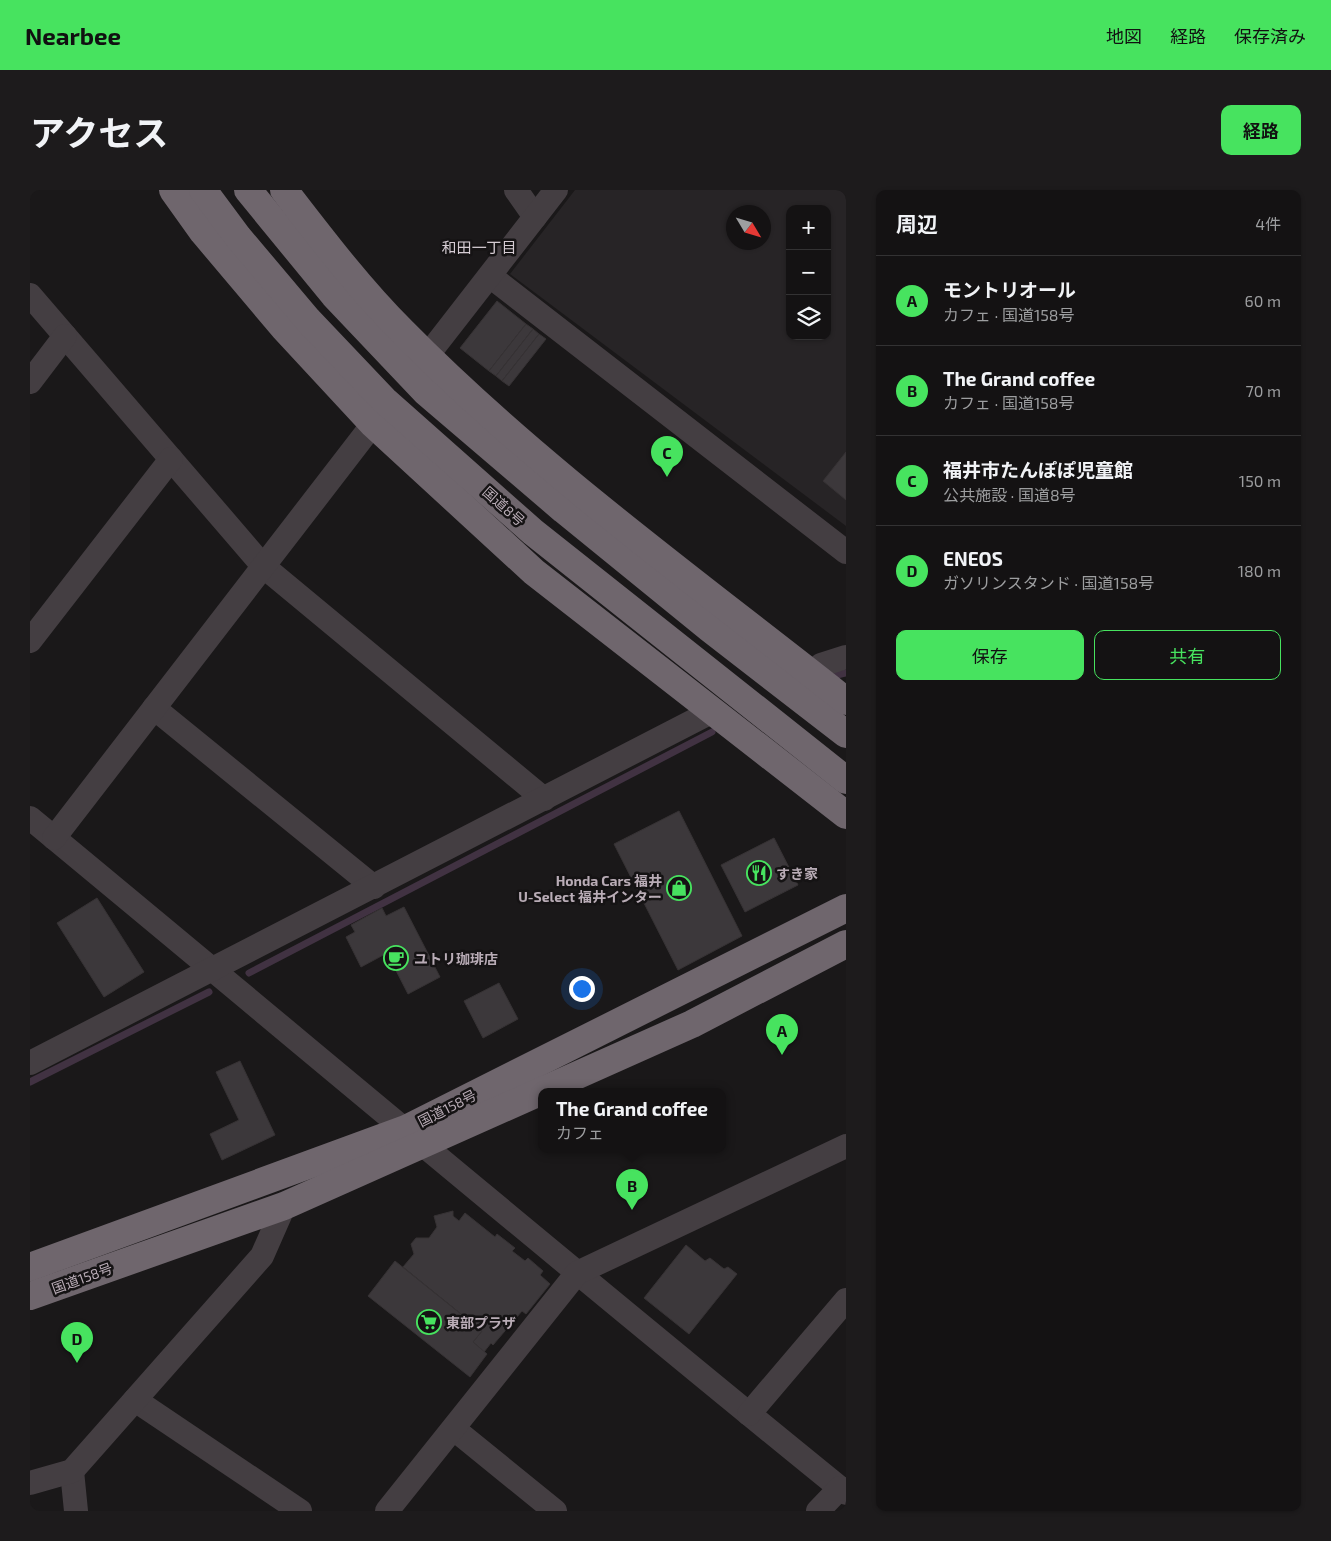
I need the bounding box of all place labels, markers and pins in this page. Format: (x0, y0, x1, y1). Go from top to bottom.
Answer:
pin: C (651, 436, 683, 477)
restaurant icon: すき家 (746, 860, 772, 886)
place label: すき家 (776, 865, 818, 882)
place label: Honda Cars 福井 U-Select 福井インター (518, 872, 662, 905)
shop icon: Honda Cars 福井 U-Select 福井インター (666, 875, 692, 901)
cafe icon: ユトリ珈琲店 (383, 945, 409, 971)
place label: ユトリ珈琲店 (414, 950, 498, 967)
pin: A (766, 1014, 798, 1055)
pin: B (616, 1169, 648, 1210)
supermarket icon: 東部プラザ (416, 1309, 442, 1335)
place label: 東部プラザ (446, 1314, 516, 1331)
pin: D (61, 1322, 93, 1363)

